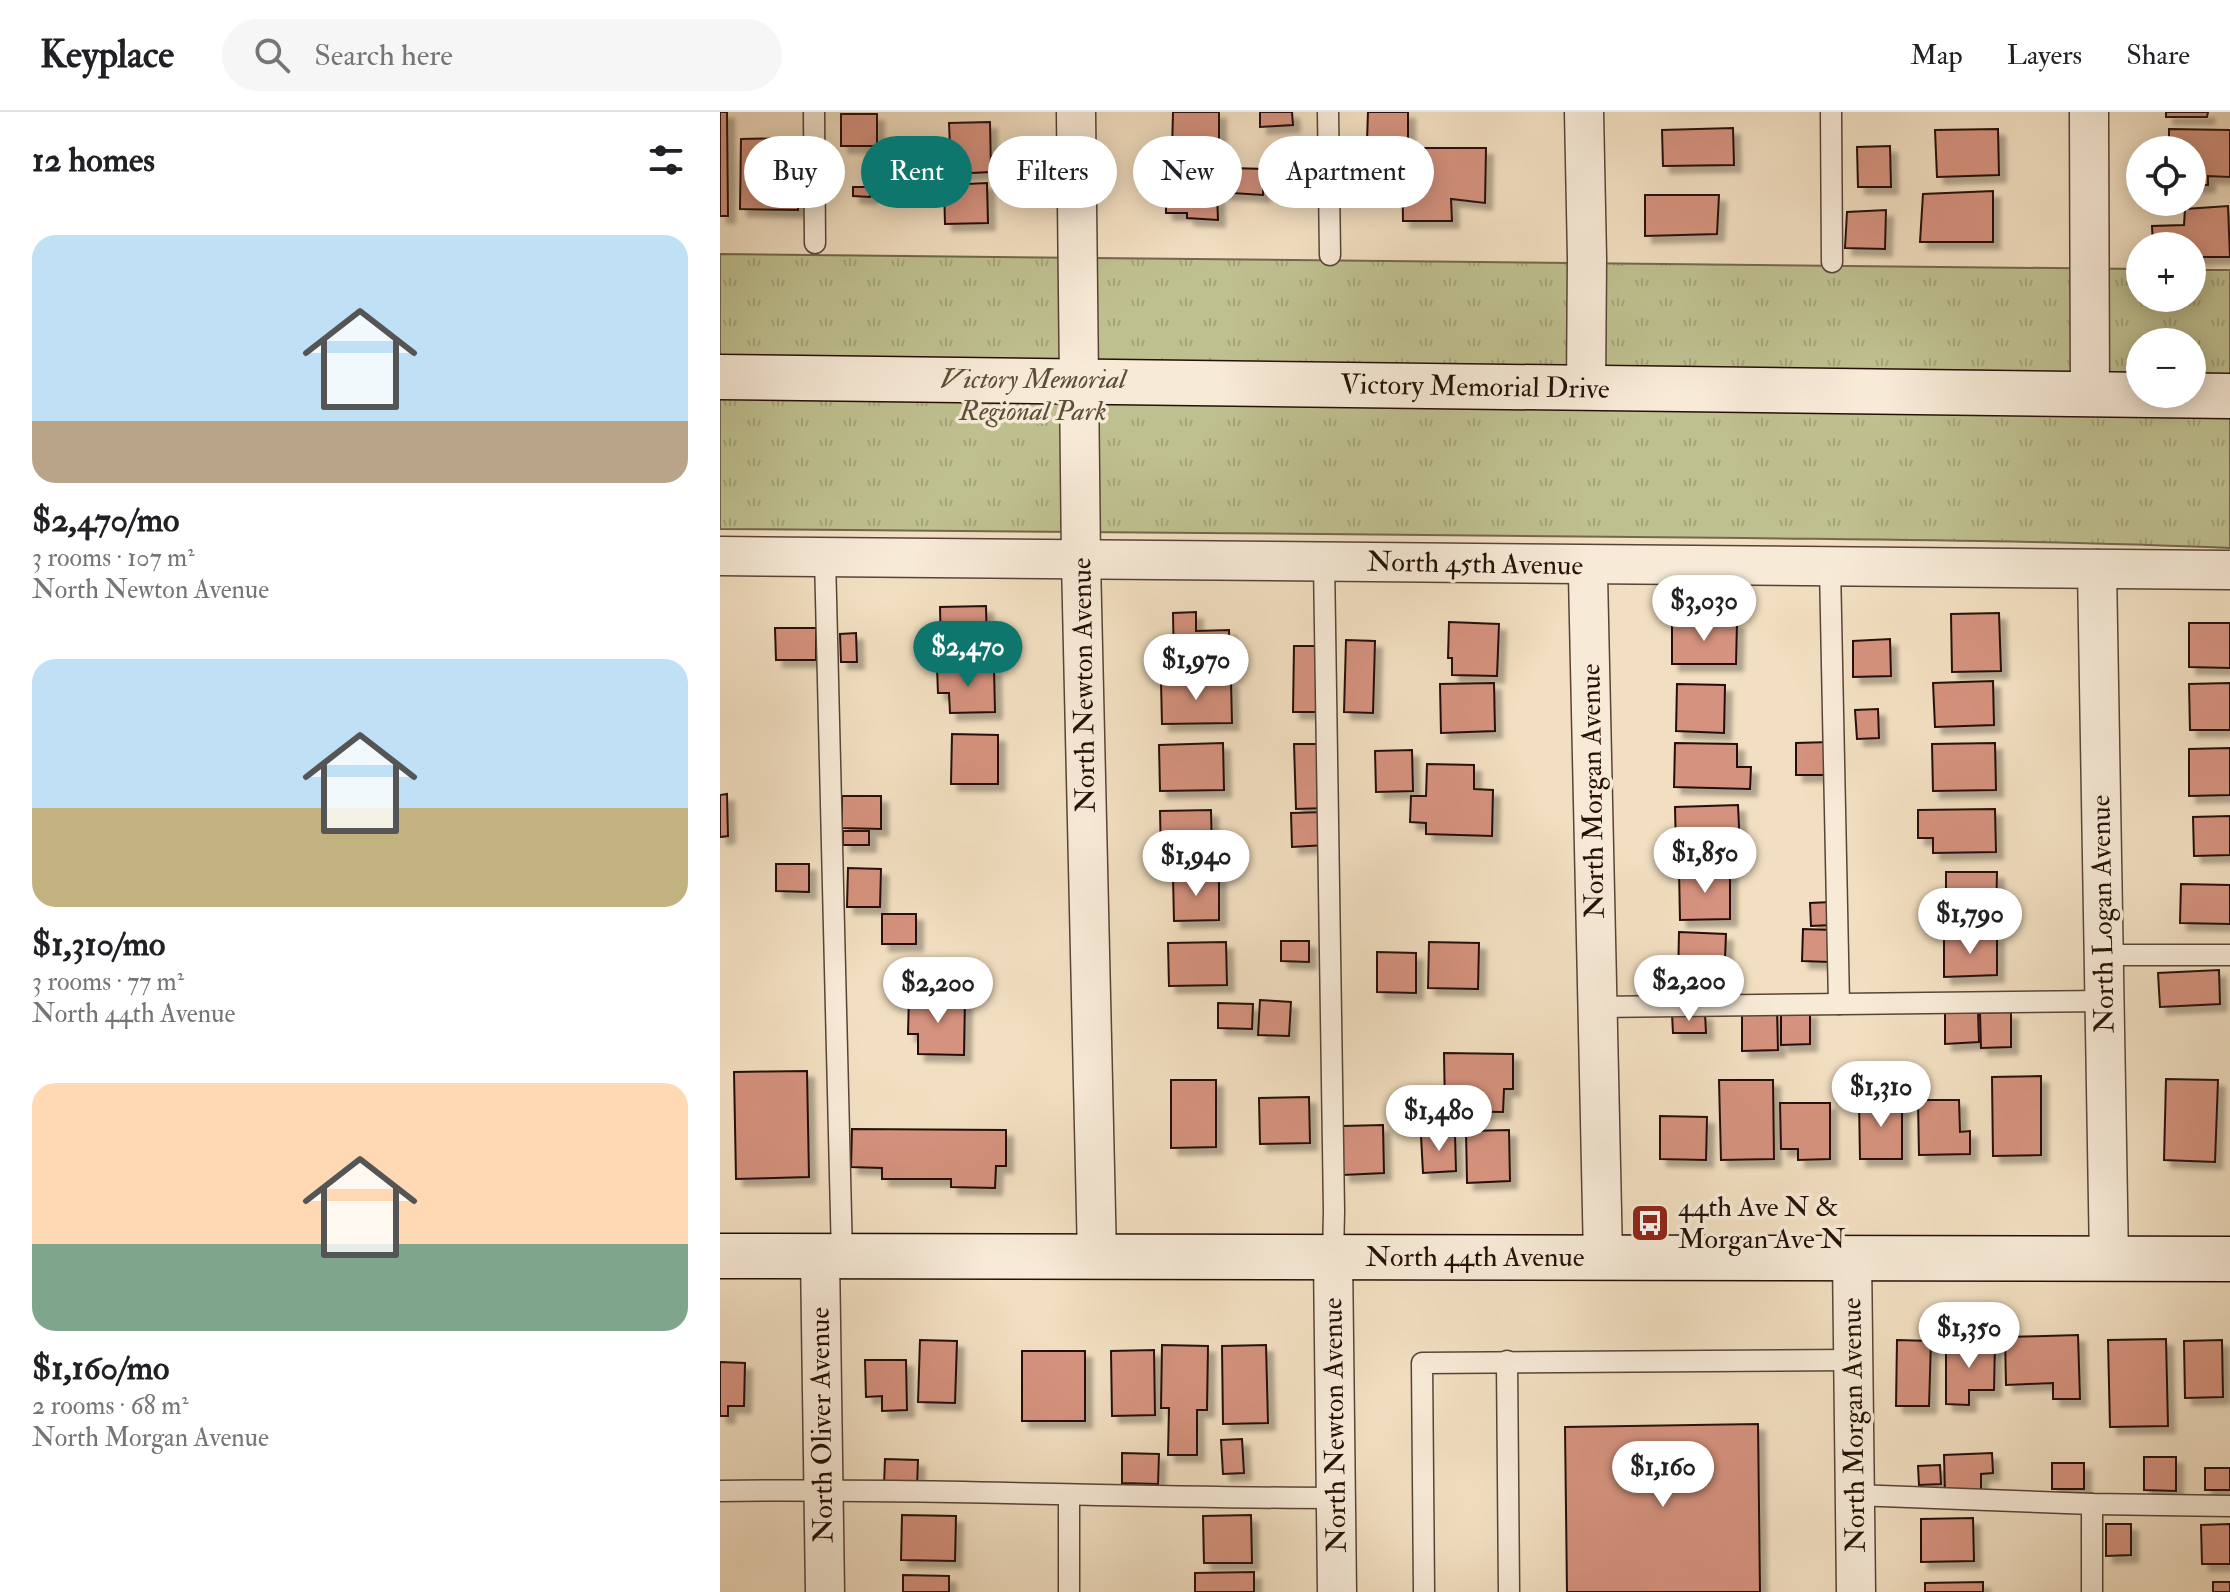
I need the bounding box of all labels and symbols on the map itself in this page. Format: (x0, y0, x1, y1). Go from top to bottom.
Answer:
park label: Victory Memorial Regional Park (940, 362, 1128, 429)
street label: Victory Memorial Drive (1340, 367, 1610, 407)
street label: North 45th Avenue (1367, 545, 1584, 583)
street label: North Newton Avenue (1064, 557, 1104, 813)
pin: $3,030 (1639, 575, 1769, 643)
pin: $2,470 (903, 621, 1033, 689)
pin: $1,970 (1131, 634, 1261, 702)
street label: North Morgan Avenue (1573, 663, 1613, 919)
street label: North Logan Avenue (2083, 794, 2123, 1034)
pin: $1,850 (1640, 827, 1770, 895)
pin: $1,940 (1131, 830, 1261, 898)
pin: $1,790 (1905, 888, 2035, 956)
pin: $2,200 (1624, 955, 1754, 1023)
pin: $2,200 (873, 957, 1003, 1025)
pin: $1,310 (1816, 1061, 1946, 1129)
pin: $1,480 (1374, 1085, 1504, 1153)
place label: 44th Ave N & Morgan Ave N (1678, 1190, 1846, 1257)
bus stop icon: 44th Ave N & Morgan Ave N (1629, 1202, 1671, 1244)
street label: North 44th Avenue (1366, 1240, 1585, 1275)
street label: North Newton Avenue (1315, 1297, 1355, 1553)
street label: North Morgan Avenue (1834, 1297, 1874, 1553)
pin: $1,350 (1904, 1302, 2034, 1370)
street label: North Oliver Avenue (802, 1306, 842, 1543)
pin: $1,160 (1598, 1441, 1728, 1509)

